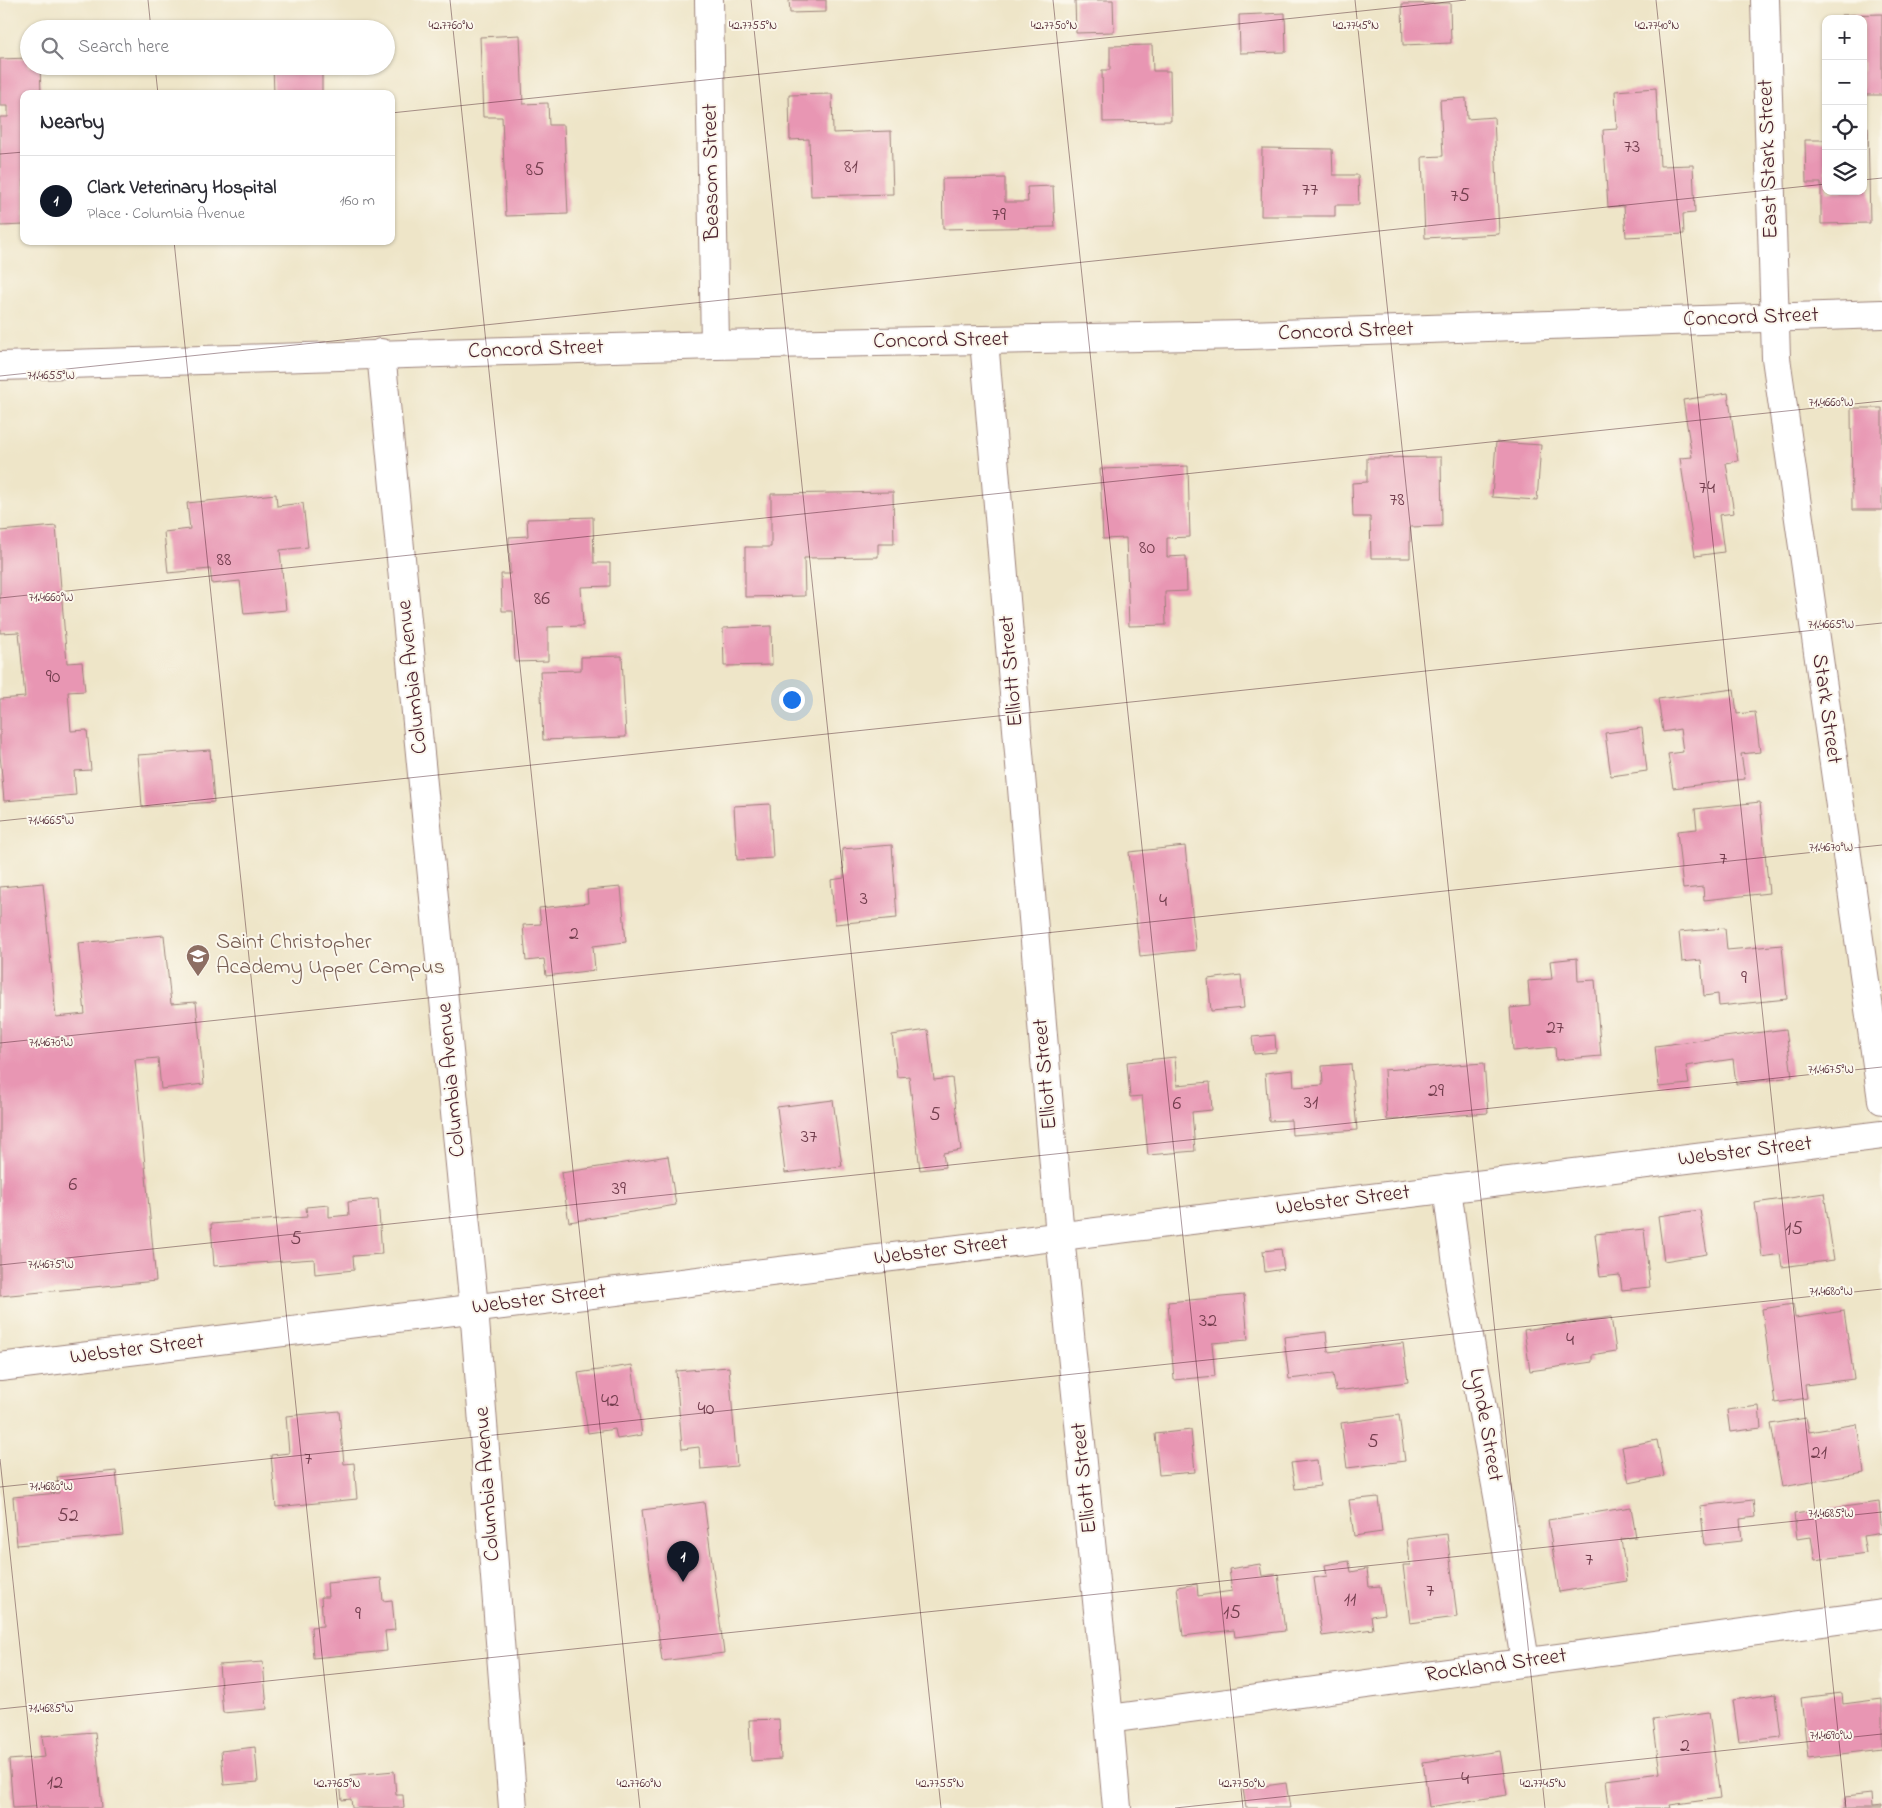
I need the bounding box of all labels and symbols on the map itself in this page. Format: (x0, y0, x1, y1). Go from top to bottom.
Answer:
text: 42.7760°N (428, 17, 474, 35)
text: 42.7755°N (729, 17, 777, 35)
text: 42.7750°N (1031, 17, 1077, 35)
text: 42.7745°N (1333, 17, 1379, 35)
text: 42.7740°N (1635, 17, 1679, 35)
street label: East Stark Street (1750, 78, 1788, 240)
street label: Beasom Street (695, 103, 729, 242)
house number: 73 (1624, 133, 1640, 162)
house number: 81 (844, 153, 858, 182)
house number: 85 (526, 156, 544, 185)
house number: 77 (1302, 176, 1318, 205)
house number: 75 (1450, 182, 1470, 211)
house number: 79 (992, 201, 1006, 230)
street label: Concord Street (1683, 300, 1820, 336)
street label: Concord Street (1278, 314, 1415, 350)
street label: Concord Street (873, 324, 1010, 358)
street label: Concord Street (468, 332, 605, 368)
text: 71.4655°W (27, 367, 75, 385)
text: 71.4660°W (1809, 394, 1853, 412)
house number: 74 (1699, 474, 1715, 503)
house number: 78 (1389, 486, 1405, 515)
house number: 80 (1139, 534, 1155, 563)
house number: 88 (217, 546, 232, 575)
house number: 86 (534, 585, 550, 614)
text: 71.4660°W (29, 589, 73, 607)
street label: Columbia Avenue (389, 598, 437, 756)
street label: Elliott Street (991, 613, 1033, 728)
text: 71.4665°W (1808, 616, 1854, 634)
street label: Stark Street (1802, 652, 1850, 767)
house number: 90 (46, 663, 61, 692)
your location (779, 687, 805, 713)
text: 71.4665°W (28, 812, 74, 830)
text: 71.4670°W (1809, 839, 1853, 857)
house number: 7 (1719, 845, 1727, 874)
house number: 3 (860, 885, 868, 914)
house number: 4 (1159, 887, 1167, 916)
house number: 2 (569, 920, 579, 949)
place label: Saint Christopher Academy Upper Campus (216, 927, 445, 985)
school or university icon: Saint Christopher Academy Upper Campus (185, 943, 211, 977)
house number: 9 (1741, 964, 1747, 993)
street label: Columbia Avenue (429, 1001, 475, 1159)
house number: 27 (1546, 1014, 1564, 1043)
street label: Elliott Street (1025, 1016, 1067, 1131)
text: 71.4670°W (29, 1034, 73, 1052)
text: 71.4675°W (1808, 1061, 1854, 1079)
house number: 29 (1428, 1077, 1444, 1106)
house number: 31 (1304, 1089, 1318, 1118)
house number: 6 (1173, 1090, 1182, 1119)
house number: 5 (929, 1101, 941, 1130)
house number: 37 (801, 1123, 817, 1152)
street label: Webster Street (1676, 1128, 1814, 1176)
house number: 6 (69, 1171, 78, 1200)
house number: 39 (612, 1175, 626, 1204)
street label: Webster Street (1274, 1177, 1412, 1225)
house number: 15 (1785, 1215, 1803, 1244)
house number: 5 (290, 1225, 302, 1254)
street label: Webster Street (872, 1227, 1010, 1275)
text: 71.4675°W (28, 1256, 74, 1274)
street label: Webster Street (470, 1276, 608, 1324)
text: 71.4680°W (1809, 1283, 1853, 1301)
house number: 32 (1199, 1307, 1217, 1336)
street label: Webster Street (68, 1326, 206, 1374)
house number: 4 (1566, 1326, 1574, 1355)
street label: Lynde Street (1458, 1366, 1511, 1485)
house number: 42 (601, 1387, 619, 1416)
house number: 40 (698, 1395, 715, 1424)
street label: Columbia Avenue (467, 1405, 509, 1562)
street label: Elliott Street (1063, 1420, 1107, 1535)
house number: 5 (1367, 1428, 1379, 1457)
house number: 21 (1811, 1439, 1827, 1468)
house number: 7 (304, 1445, 312, 1474)
text: 71.4680°W (29, 1478, 73, 1496)
house number: 52 (57, 1502, 79, 1531)
text: 71.4685°W (1808, 1505, 1854, 1523)
pin: 1 (667, 1541, 699, 1582)
house number: 7 (1585, 1546, 1593, 1575)
house number: 7 (1426, 1577, 1434, 1606)
house number: 11 (1344, 1586, 1356, 1615)
house number: 15 (1223, 1599, 1241, 1628)
house number: 9 (355, 1600, 361, 1629)
street label: Rockland Street (1423, 1640, 1569, 1692)
text: 71.4685°W (28, 1700, 74, 1718)
text: 71.4690°W (1810, 1727, 1852, 1745)
house number: 2 (1680, 1732, 1690, 1761)
house number: 4 (1461, 1765, 1469, 1794)
house number: 12 (47, 1769, 63, 1798)
text: 42.7765°N (314, 1775, 360, 1793)
text: 42.7760°N (616, 1775, 662, 1793)
text: 42.7755°N (916, 1775, 964, 1793)
text: 42.7750°N (1219, 1775, 1265, 1793)
text: 42.7745°N (1520, 1775, 1566, 1793)

